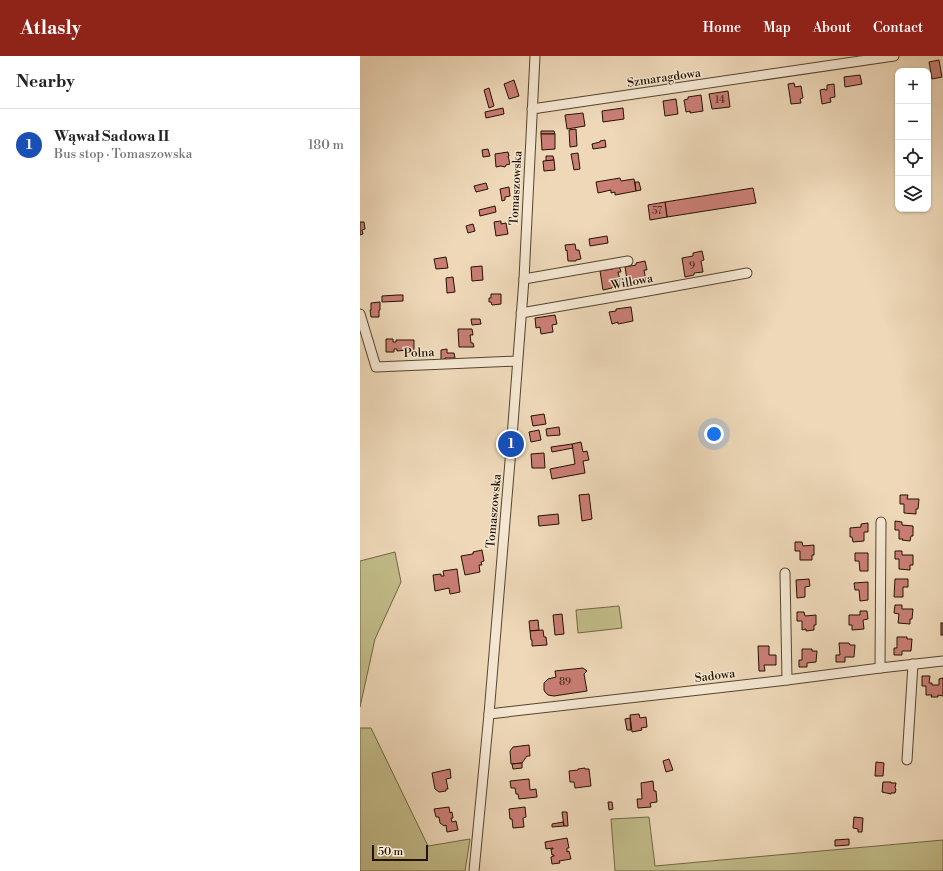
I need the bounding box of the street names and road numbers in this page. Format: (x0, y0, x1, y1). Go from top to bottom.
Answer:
street label: Szmaragdowa (626, 65, 703, 91)
street label: Tomaszowska (507, 149, 525, 226)
street label: Willowa (609, 271, 655, 293)
street label: Polna (403, 345, 436, 361)
street label: Tomaszowska (483, 472, 505, 549)
street label: Sadowa (694, 666, 737, 686)

